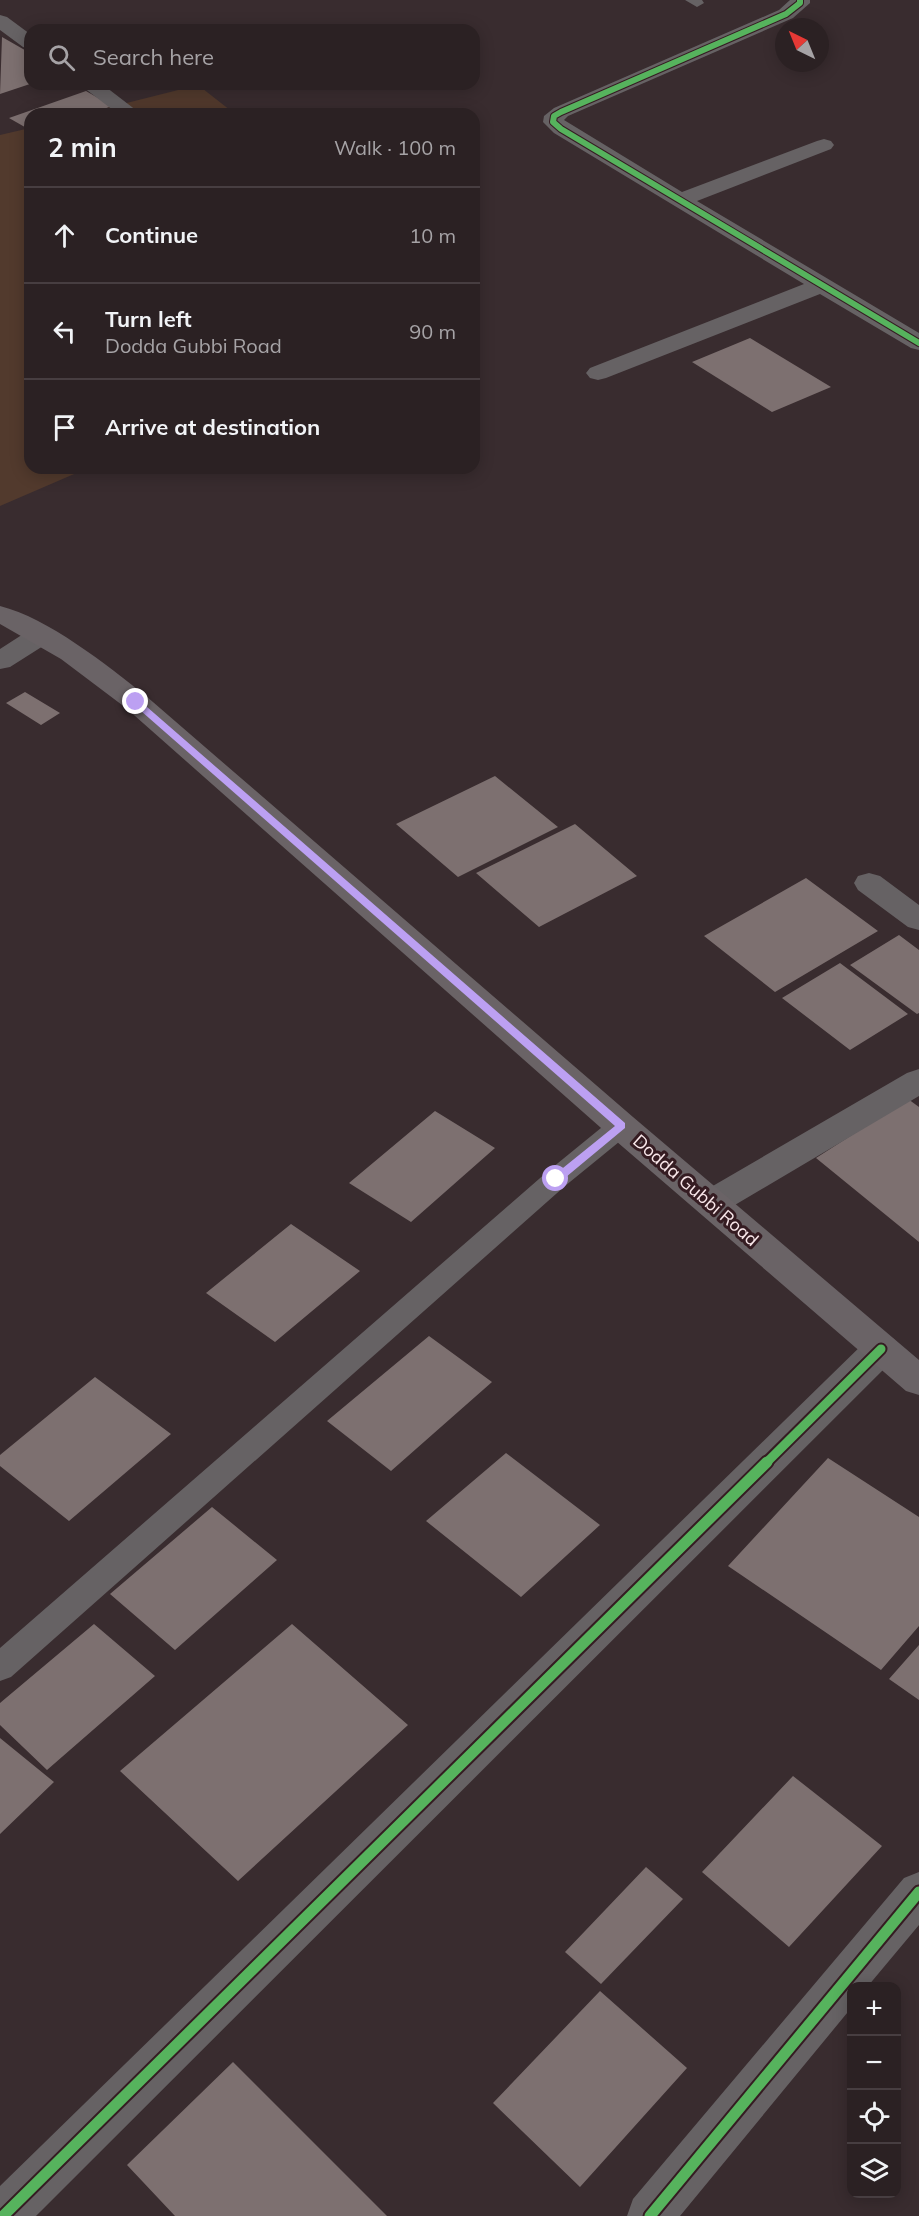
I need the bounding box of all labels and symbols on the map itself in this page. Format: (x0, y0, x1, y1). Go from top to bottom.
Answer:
north arrow (775, 18, 829, 72)
route end (122, 688, 148, 714)
street label: Dodda Gubbi Road (628, 1129, 764, 1251)
route start (542, 1165, 568, 1191)

